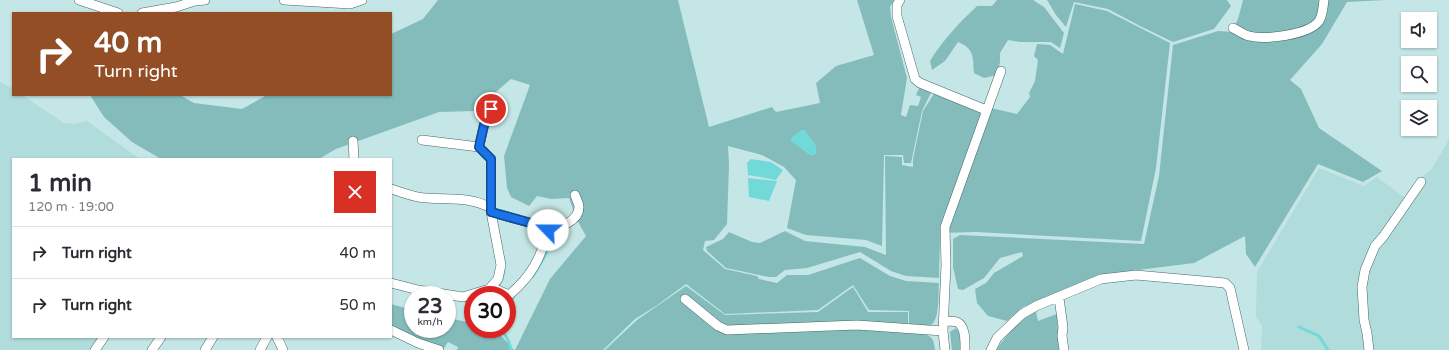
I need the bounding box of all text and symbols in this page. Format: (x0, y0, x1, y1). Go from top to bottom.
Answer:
map controls (1401, 12, 1437, 136)
button: sound (1401, 12, 1437, 48)
text: 40 m (94, 26, 162, 60)
icon: right (28, 28, 80, 80)
button: search (1401, 56, 1437, 92)
text: Turn right (94, 60, 178, 82)
pin (474, 92, 508, 126)
icon: arrive (480, 98, 502, 120)
button: layers (1401, 100, 1437, 136)
text: 1 min (28, 169, 92, 198)
button: close (334, 171, 376, 213)
text: 120 m · 19:00 (28, 199, 114, 215)
position arrow (527, 209, 569, 251)
icon: right (28, 242, 50, 264)
text: Turn right (62, 244, 132, 262)
text: 40 m (339, 244, 376, 262)
speed limit sign: 30 (464, 286, 516, 338)
icon: right (28, 294, 50, 316)
text: 23 (417, 295, 443, 319)
text: Turn right (62, 296, 132, 314)
text: 50 m (339, 296, 376, 314)
text: km/h (417, 316, 443, 328)

